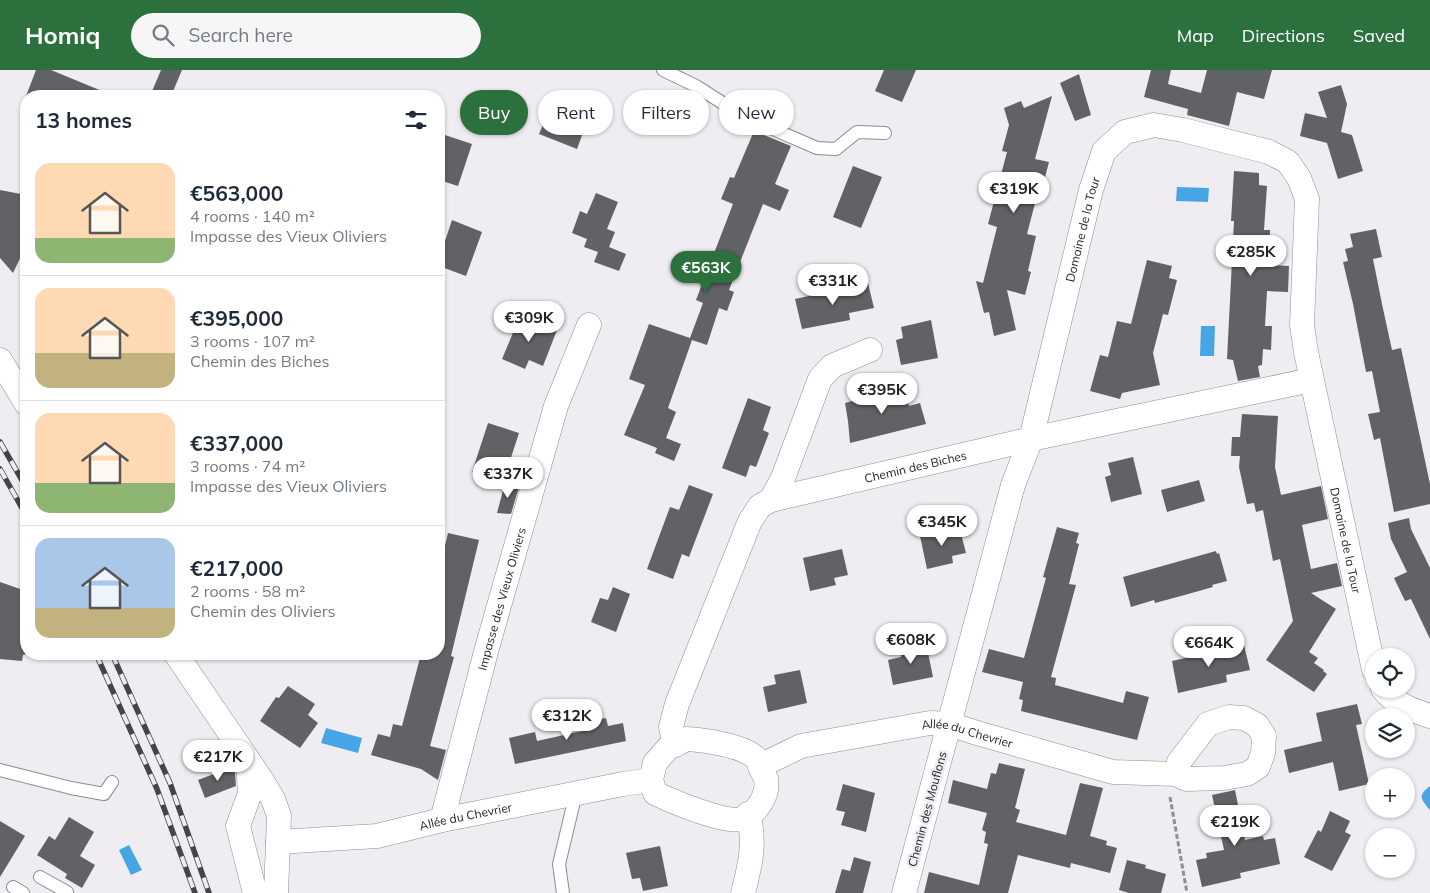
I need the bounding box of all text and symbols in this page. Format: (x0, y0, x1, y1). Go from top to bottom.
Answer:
search box (131, 13, 481, 58)
text: Homiq (25, 20, 101, 50)
icon: search (149, 21, 177, 49)
text: Search here (189, 23, 293, 47)
text: Map (1177, 24, 1214, 47)
text: Directions (1242, 24, 1325, 47)
text: Saved (1353, 24, 1405, 47)
chip: Buy (460, 90, 528, 135)
chip: Rent (538, 90, 613, 135)
chip: Filters (623, 90, 709, 135)
chip: New (719, 90, 794, 135)
icon: filters (402, 106, 430, 134)
text: 13 homes (35, 107, 132, 133)
pin: €319K (979, 172, 1049, 214)
street label: Domaine de la Tour (1062, 174, 1103, 283)
text: €319K (989, 178, 1039, 198)
text: €563,000 (190, 180, 283, 206)
icon: home (75, 183, 135, 243)
text: 4 rooms · 140 m² (190, 206, 315, 226)
text: Impasse des Vieux Oliviers (190, 226, 387, 246)
pin: €285K (1216, 234, 1286, 277)
text: €285K (1226, 241, 1276, 261)
pin: €563K (671, 250, 741, 293)
text: €563K (681, 257, 731, 277)
pin: €331K (798, 264, 868, 306)
text: €331K (808, 270, 858, 290)
pin: €309K (494, 300, 564, 343)
text: €395,000 (190, 305, 283, 331)
text: €309K (504, 307, 554, 327)
icon: home (75, 308, 135, 368)
text: 3 rooms · 107 m² (190, 331, 315, 351)
text: Chemin des Biches (190, 351, 329, 371)
pin: €395K (847, 372, 917, 415)
text: €395K (857, 379, 907, 399)
text: €337,000 (190, 430, 283, 456)
icon: home (75, 433, 135, 493)
street label: Chemin des Biches (863, 447, 968, 485)
text: 3 rooms · 74 m² (190, 456, 305, 476)
pin: €337K (473, 456, 543, 499)
text: €337K (483, 463, 533, 483)
text: Impasse des Vieux Oliviers (190, 476, 387, 496)
street label: Domaine de la Tour (1328, 486, 1365, 595)
pin: €345K (907, 504, 977, 547)
text: €345K (917, 511, 967, 531)
street label: Impasse des Vieux Oliviers (474, 526, 529, 672)
text: €217,000 (190, 555, 283, 581)
icon: home (75, 558, 135, 618)
text: 2 rooms · 58 m² (190, 581, 305, 601)
text: Chemin des Oliviers (190, 601, 336, 621)
pin: €608K (876, 622, 946, 665)
pin: €664K (1174, 626, 1244, 668)
text: €608K (886, 629, 936, 649)
text: €664K (1184, 632, 1234, 652)
map controls (1365, 648, 1415, 878)
button: locate (1365, 648, 1415, 698)
pin: €312K (532, 698, 602, 741)
text: €312K (542, 705, 592, 725)
button: layers (1365, 708, 1415, 758)
street label: Allée du Chevrier (920, 716, 1015, 751)
pin: €217K (183, 740, 253, 782)
text: €217K (193, 746, 243, 766)
street label: Chemin des Mouflons (904, 750, 950, 868)
button: + (1365, 768, 1415, 818)
street label: Allée du Chevrier (418, 799, 514, 833)
pin: €219K (1200, 804, 1270, 847)
text: €219K (1210, 811, 1260, 831)
button: − (1365, 828, 1415, 878)

